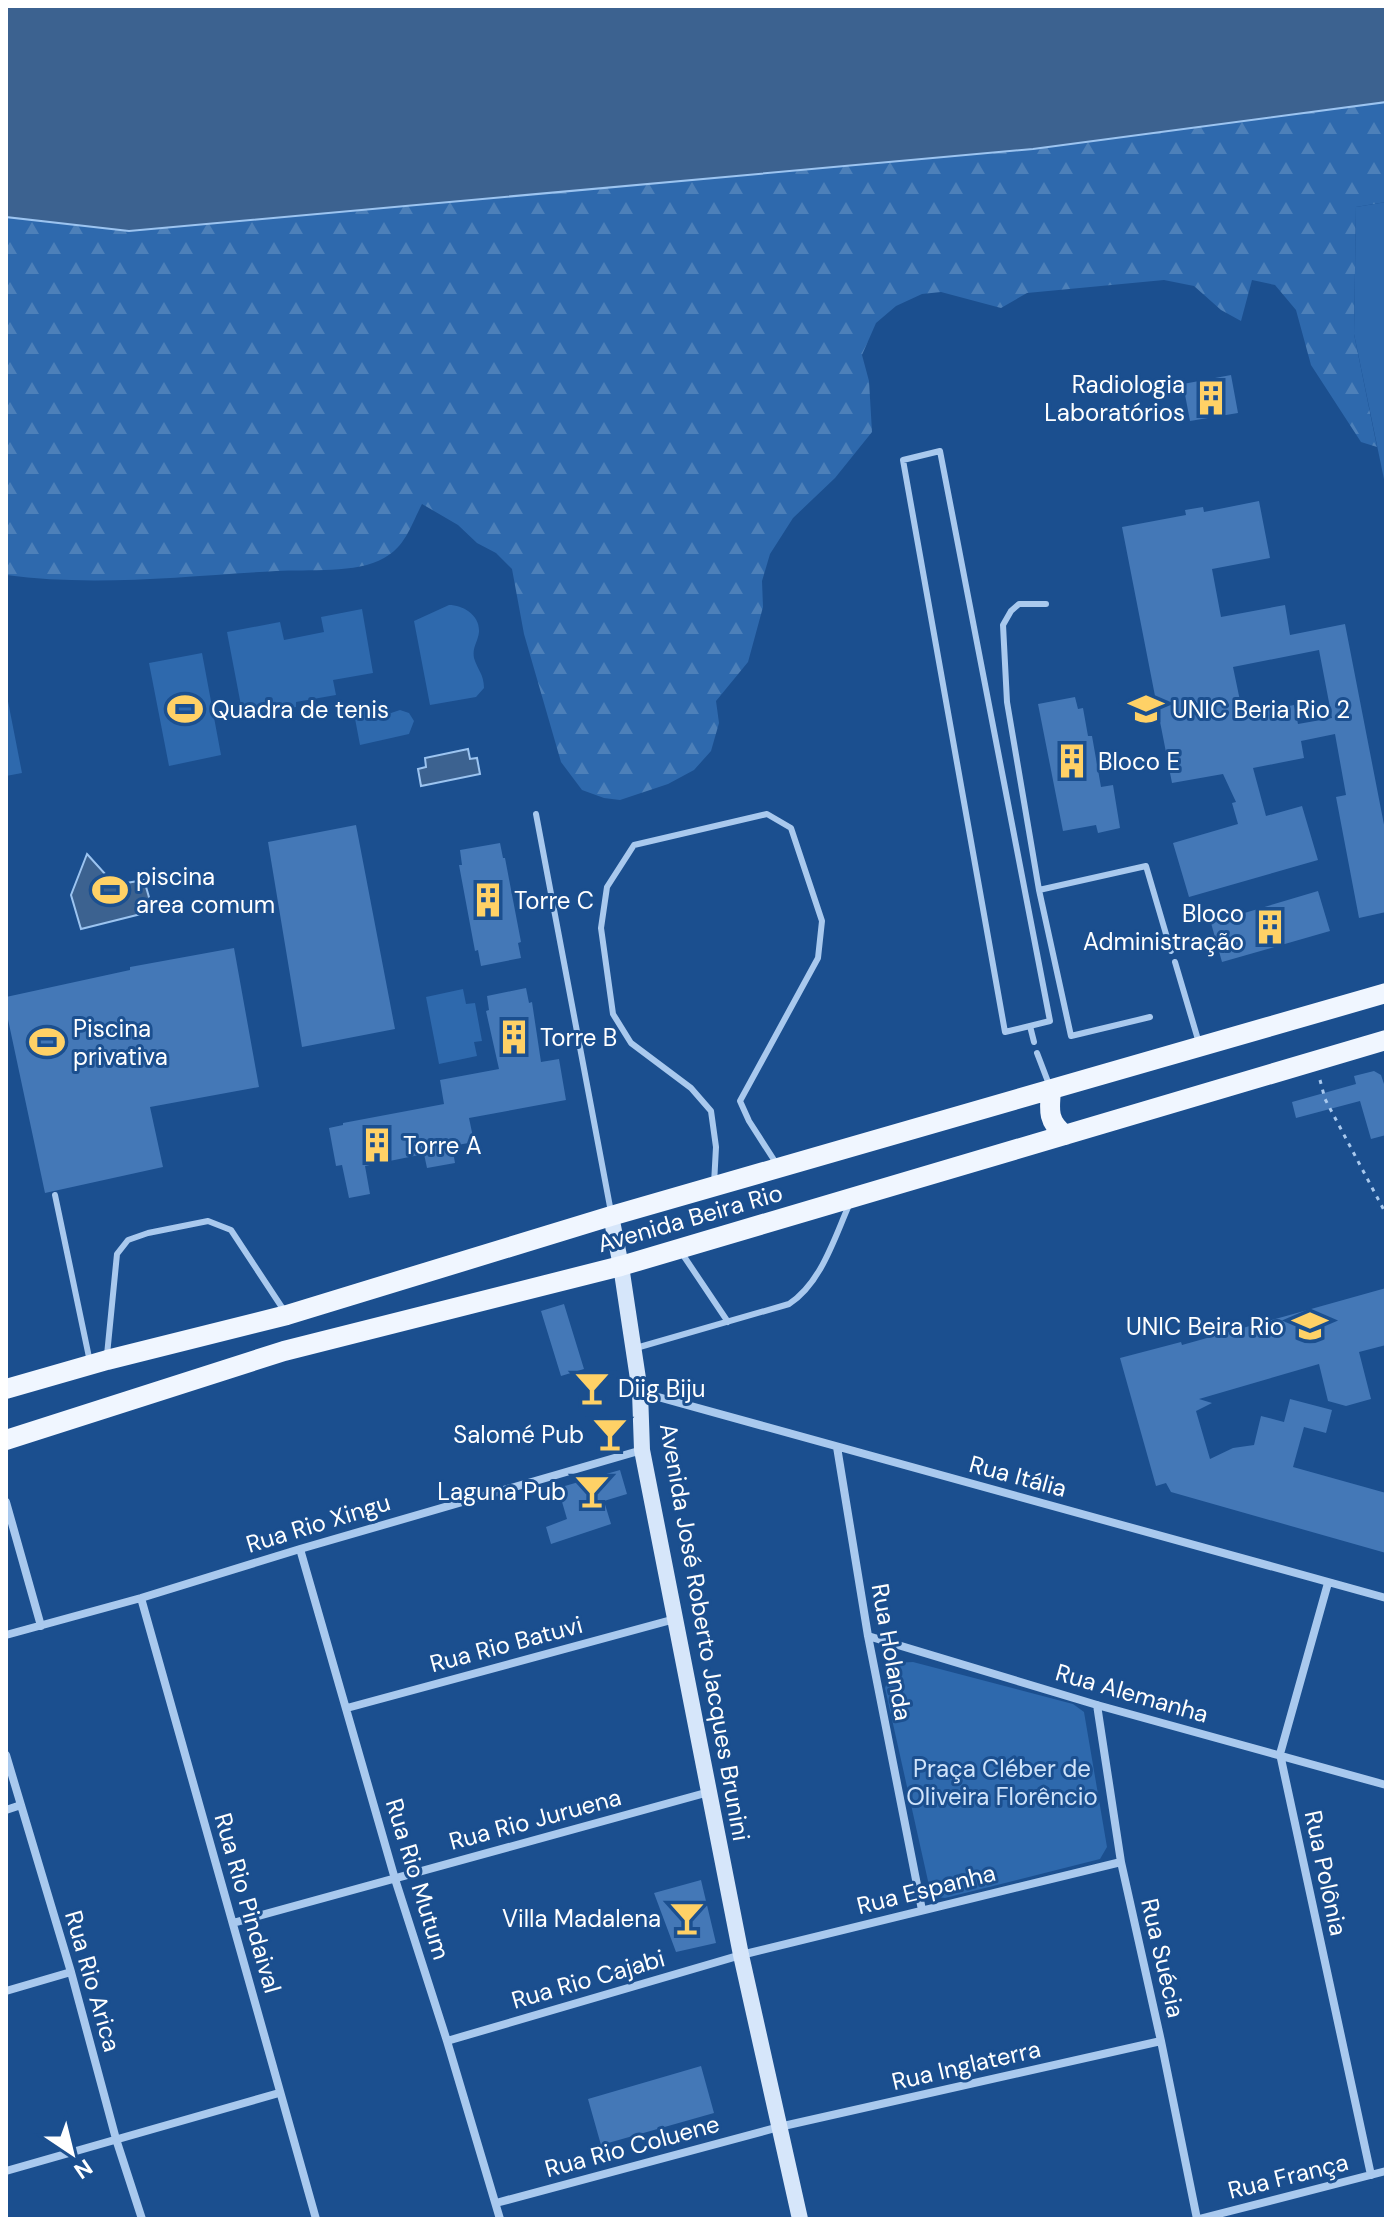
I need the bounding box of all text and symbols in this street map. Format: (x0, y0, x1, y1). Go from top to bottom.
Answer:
place label: Radiologia Laboratórios (1044, 369, 1185, 428)
building icon: Radiologia Laboratórios (1192, 379, 1230, 417)
sports icon: Quadra de tenis (166, 690, 204, 728)
school or university icon: UNIC Beria Rio 2 (1127, 690, 1165, 728)
place label: Quadra de tenis (211, 694, 389, 725)
place label: UNIC Beria Rio 2 (1172, 694, 1350, 725)
building icon: Bloco E (1053, 742, 1091, 780)
place label: Bloco E (1098, 746, 1180, 777)
place label: piscina area comum (136, 861, 275, 920)
sports icon: piscina area comum (91, 871, 129, 909)
building icon: Torre C (469, 881, 507, 919)
place label: Torre C (514, 885, 594, 916)
place label: Bloco Administração (1083, 898, 1244, 957)
building icon: Bloco Administração (1251, 908, 1289, 946)
place label: Piscina privativa (73, 1013, 168, 1072)
building icon: Torre B (495, 1018, 533, 1056)
place label: Torre B (540, 1022, 617, 1053)
sports icon: Piscina privativa (28, 1023, 66, 1061)
building icon: Torre A (358, 1126, 396, 1164)
place label: Torre A (403, 1130, 482, 1161)
street label: Avenida Beira Rio (594, 1177, 786, 1259)
school or university icon: UNIC Beira Rio (1291, 1307, 1329, 1345)
place label: UNIC Beira Rio (1126, 1311, 1284, 1342)
bar icon: Diig Biju (573, 1369, 611, 1407)
place label: Diig Biju (618, 1373, 706, 1404)
bar icon: Salomé Pub (591, 1415, 629, 1453)
place label: Salomé Pub (453, 1419, 584, 1450)
street label: Avenida José Roberto Jacques Brunini (653, 1421, 757, 1843)
street label: Rua Itália (966, 1448, 1070, 1504)
bar icon: Laguna Pub (573, 1472, 611, 1510)
place label: Laguna Pub (437, 1476, 566, 1507)
street label: Rua Rio Xingu (242, 1486, 394, 1560)
street label: Rua Holanda (865, 1581, 919, 1723)
street label: Rua Rio Batuvi (426, 1609, 586, 1679)
street label: Rua Alemanha (1052, 1656, 1212, 1730)
park label: Praça Cléber de Oliveira Florêncio (906, 1753, 1098, 1812)
street label: Rua Rio Juruena (446, 1781, 624, 1857)
street label: Rua Rio Mutum (379, 1795, 457, 1963)
street label: Rua Polônia (1298, 1808, 1354, 1938)
street label: Rua Rio Pindaival (207, 1809, 289, 1997)
street label: Rua Espanha (853, 1857, 999, 1921)
street label: Rua Suécia (1134, 1895, 1192, 2021)
bar icon: Villa Madalena (668, 1899, 706, 1937)
place label: Villa Madalena (502, 1903, 661, 1934)
street label: Rua Rio Arica (58, 1907, 128, 2055)
street label: Rua Rio Cajabi (508, 1942, 668, 2016)
street label: Rua Inglaterra (889, 2033, 1043, 2097)
street label: Rua Rio Coluene (541, 2108, 723, 2184)
north arrow (32, 2113, 112, 2193)
street label: Rua França (1225, 2146, 1351, 2206)
text: N (68, 2152, 98, 2185)

